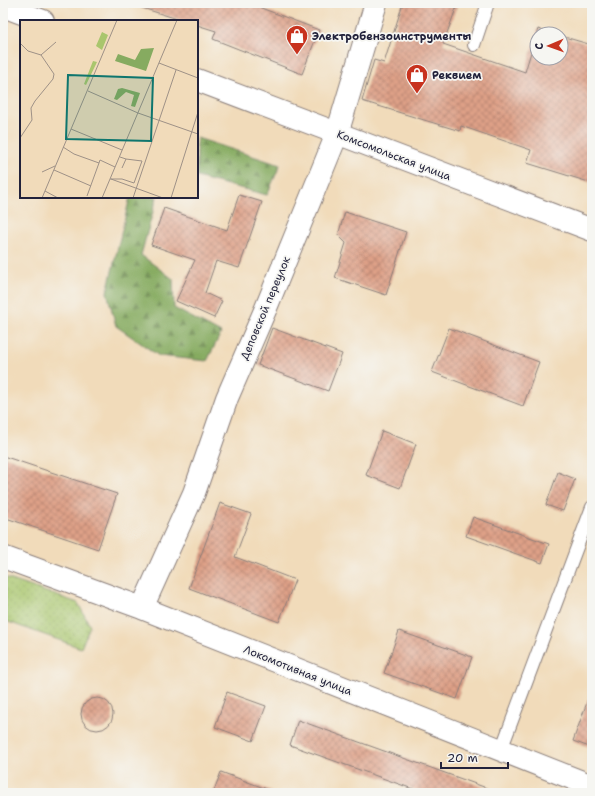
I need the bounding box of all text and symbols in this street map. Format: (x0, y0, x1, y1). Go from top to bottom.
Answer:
inset map (20, 20, 198, 198)
shop icon: Электробензоинструменты (284, 23, 310, 56)
north arrow (529, 26, 569, 66)
place label: Электробензоинструменты (312, 29, 471, 44)
text: С (532, 42, 547, 50)
shop icon: Реквием (404, 62, 430, 95)
place label: Реквием (432, 68, 481, 83)
street label: Комсомольская улица (334, 127, 453, 184)
street label: Деповской переулок (237, 254, 294, 362)
street label: Локомотивная улица (241, 642, 354, 699)
scale bar (441, 744, 508, 770)
text: 20 m (447, 750, 478, 766)

